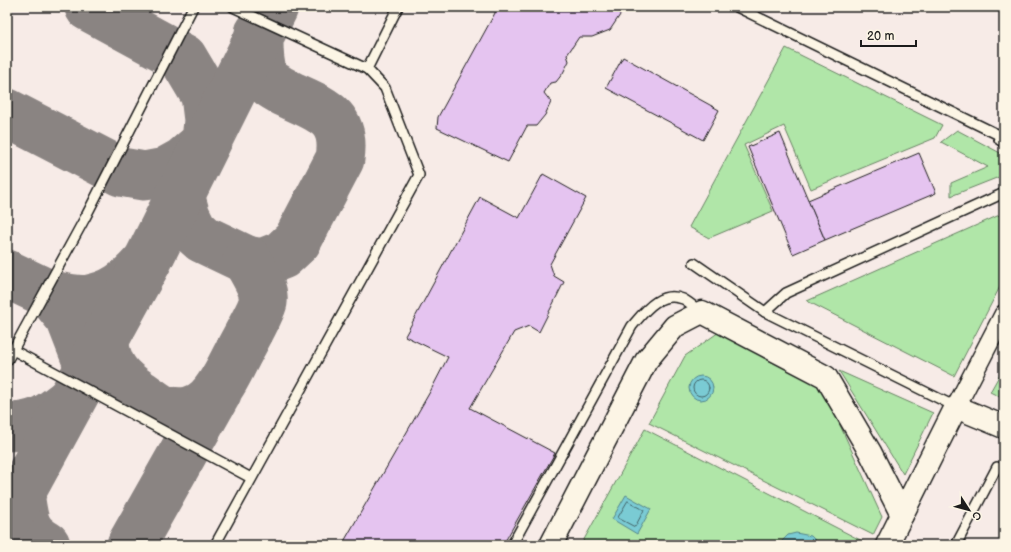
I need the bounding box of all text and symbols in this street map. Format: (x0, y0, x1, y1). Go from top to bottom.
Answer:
scale bar (861, 22, 916, 48)
text: 20 m (867, 29, 894, 44)
north arrow (949, 490, 989, 530)
text: С (969, 509, 984, 523)

